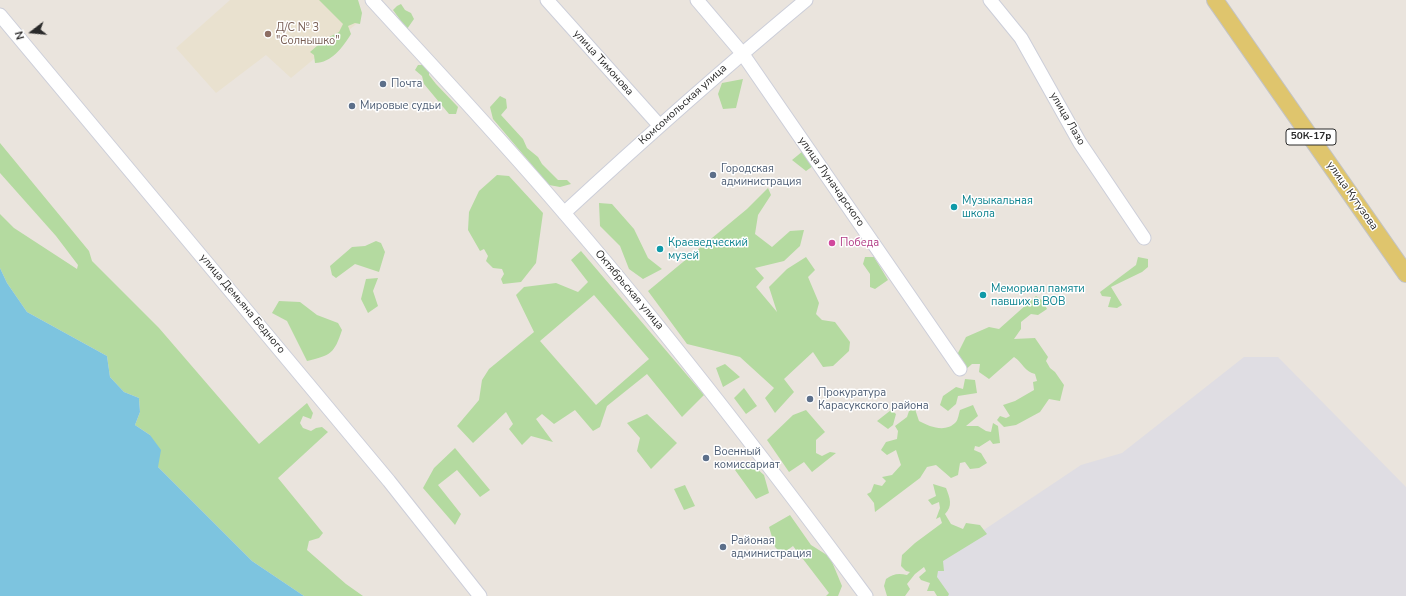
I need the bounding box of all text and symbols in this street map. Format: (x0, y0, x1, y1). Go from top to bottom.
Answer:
north arrow (12, 12, 52, 52)
place label: Д/С № 3 "Солнышко" (276, 21, 340, 47)
street label: улица Тимонова (570, 27, 636, 99)
text: N (12, 29, 28, 41)
marker: Д/С № 3 "Солнышко" (263, 29, 273, 39)
street label: Комсомольская улица (636, 62, 730, 148)
place label: Почта (391, 77, 422, 91)
marker: Почта (378, 79, 388, 89)
street label: улица Лазо (1046, 90, 1088, 148)
place label: Мировые судьи (360, 99, 441, 113)
marker: Мировые судьи (347, 101, 357, 111)
road number: 50К-17р (1286, 129, 1336, 145)
street label: улица Луначарского (795, 135, 867, 229)
street label: улица Кутузова (1324, 159, 1380, 233)
place label: Городская администрация (721, 162, 801, 188)
marker: Городская администрация (708, 170, 718, 180)
place label: Музыкальная школа (962, 194, 1033, 220)
marker: Музыкальная школа (949, 202, 959, 212)
place label: Краеведческий музей (668, 236, 748, 262)
place label: Победа (840, 236, 879, 250)
marker: Победа (827, 238, 837, 248)
marker: Краеведческий музей (655, 244, 665, 254)
street label: Октябрьская улица (592, 247, 666, 333)
street label: улица Демьяна Бедного (196, 252, 288, 356)
place label: Мемориал памяти павших в ВОВ (991, 282, 1085, 308)
marker: Мемориал памяти павших в ВОВ (978, 290, 988, 300)
place label: Прокуратура Карасукского района (818, 386, 929, 412)
marker: Прокуратура Карасукского района (805, 394, 815, 404)
place label: Военный комиссариат (714, 445, 780, 471)
marker: Военный комиссариат (701, 453, 711, 463)
place label: Районая администрация (731, 534, 811, 560)
marker: Районая администрация (718, 542, 728, 552)

